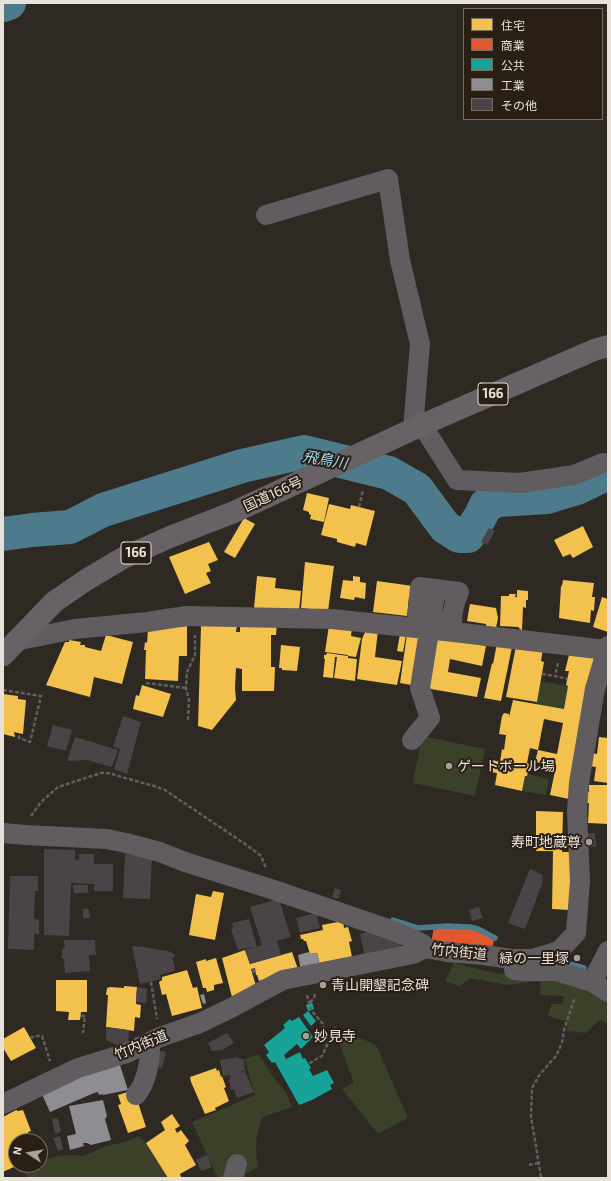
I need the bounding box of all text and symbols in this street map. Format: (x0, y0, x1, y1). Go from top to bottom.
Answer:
legend (463, 8, 603, 120)
text: 住宅 (501, 18, 525, 32)
text: 商業 (501, 38, 525, 52)
text: 公共 (501, 58, 525, 72)
text: 工業 (501, 78, 525, 92)
text: その他 (501, 98, 537, 112)
road number: 166 (478, 383, 508, 405)
water label: 飛鳥川 (301, 447, 349, 473)
street label: 国道166号 (241, 473, 305, 515)
road number: 166 (121, 542, 151, 564)
place label: ゲートボール場 (457, 758, 555, 774)
marker: ゲートボール場 (444, 761, 454, 771)
place label: 寿町地蔵尊 (511, 834, 581, 850)
marker: 寿町地蔵尊 (584, 837, 594, 847)
street label: 竹内街道 (430, 941, 488, 963)
place label: 緑の一里塚 (499, 950, 569, 966)
marker: 緑の一里塚 (572, 953, 582, 963)
place label: 青山開墾記念碑 (331, 977, 429, 993)
marker: 青山開墾記念碑 (318, 980, 328, 990)
street label: 竹内街道 (112, 1027, 170, 1063)
place label: 妙見寺 (314, 1028, 356, 1044)
marker: 妙見寺 (301, 1031, 311, 1041)
north arrow (8, 1133, 48, 1173)
text: N (10, 1145, 24, 1156)

